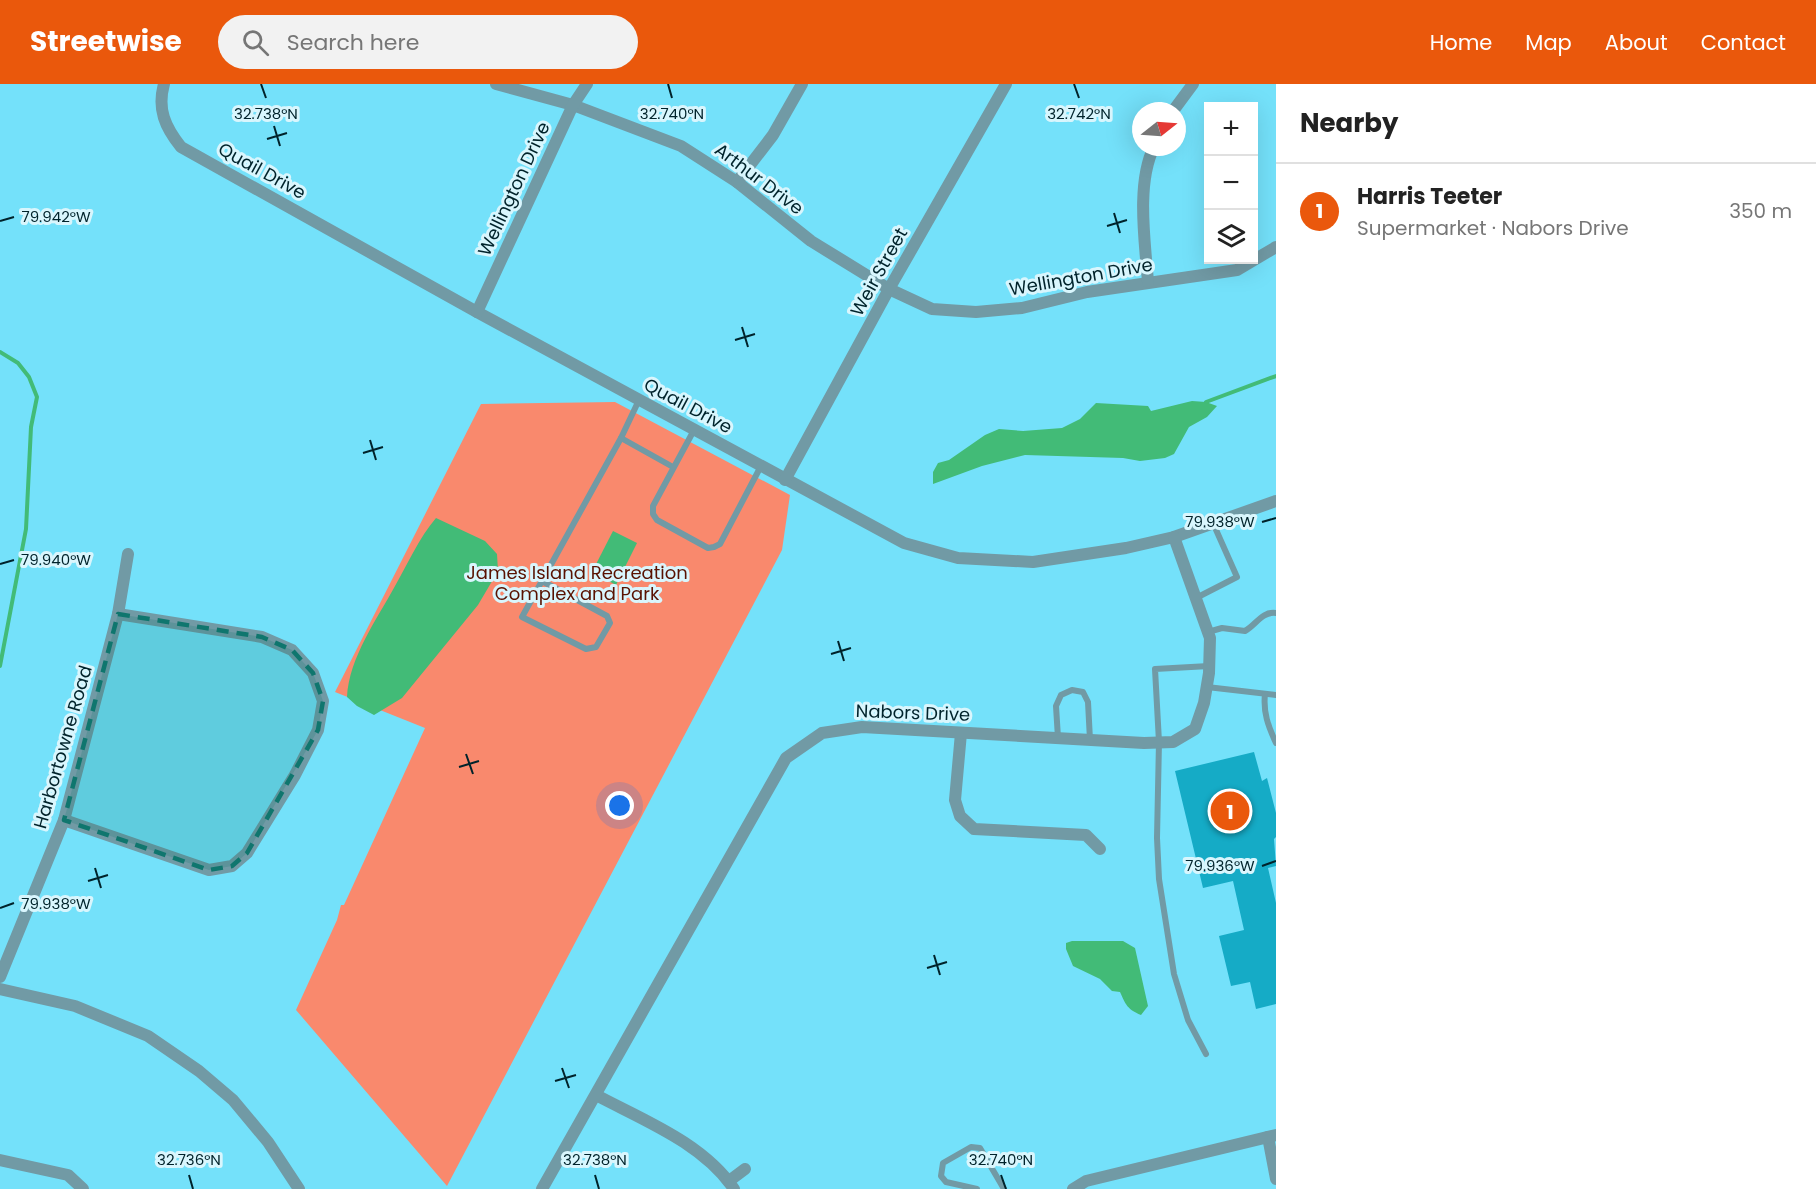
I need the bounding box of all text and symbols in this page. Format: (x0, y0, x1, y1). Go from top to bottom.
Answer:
search box (218, 15, 638, 69)
text: Streetwise (30, 22, 182, 61)
icon: search (239, 26, 272, 59)
text: Search here (287, 27, 419, 58)
text: Home (1430, 28, 1492, 57)
text: Map (1525, 28, 1572, 57)
text: About (1605, 28, 1668, 57)
text: Contact (1701, 28, 1786, 57)
north arrow (1132, 102, 1186, 156)
map controls (1204, 102, 1258, 264)
button: + (1204, 102, 1258, 156)
text: 32.738°N (234, 103, 298, 124)
text: 32.740°N (640, 103, 704, 124)
text: 32.742°N (1047, 103, 1111, 124)
text: Nearby (1300, 105, 1398, 141)
street label: Wellington Drive (472, 118, 556, 260)
street label: Quail Drive (214, 136, 311, 205)
street label: Arthur Drive (710, 137, 809, 220)
button: − (1204, 156, 1258, 210)
text: Harris Teeter (1357, 181, 1502, 212)
text: 1 (1316, 197, 1323, 225)
text: 350 m (1729, 197, 1792, 225)
text: 79.942°W (21, 206, 91, 227)
button: layers (1204, 210, 1258, 264)
text: Supermarket · Nabors Drive (1357, 214, 1629, 242)
street label: Weir Street (844, 223, 913, 320)
street label: Wellington Drive (1007, 252, 1155, 301)
street label: Quail Drive (640, 372, 737, 439)
text: 79.938°W (1185, 511, 1255, 532)
text: 79.940°W (21, 549, 91, 570)
park label: James Island Recreation Complex and Park (466, 560, 688, 606)
street label: Harbortowne Road (27, 662, 98, 831)
street label: Nabors Drive (855, 698, 971, 727)
pin: 1 (1210, 788, 1250, 834)
your location (605, 791, 634, 820)
text: 79.936°W (1185, 855, 1255, 876)
text: 79.938°W (21, 893, 91, 914)
text: 32.736°N (157, 1149, 221, 1170)
text: 32.738°N (563, 1149, 627, 1170)
text: 32.740°N (969, 1149, 1033, 1170)

